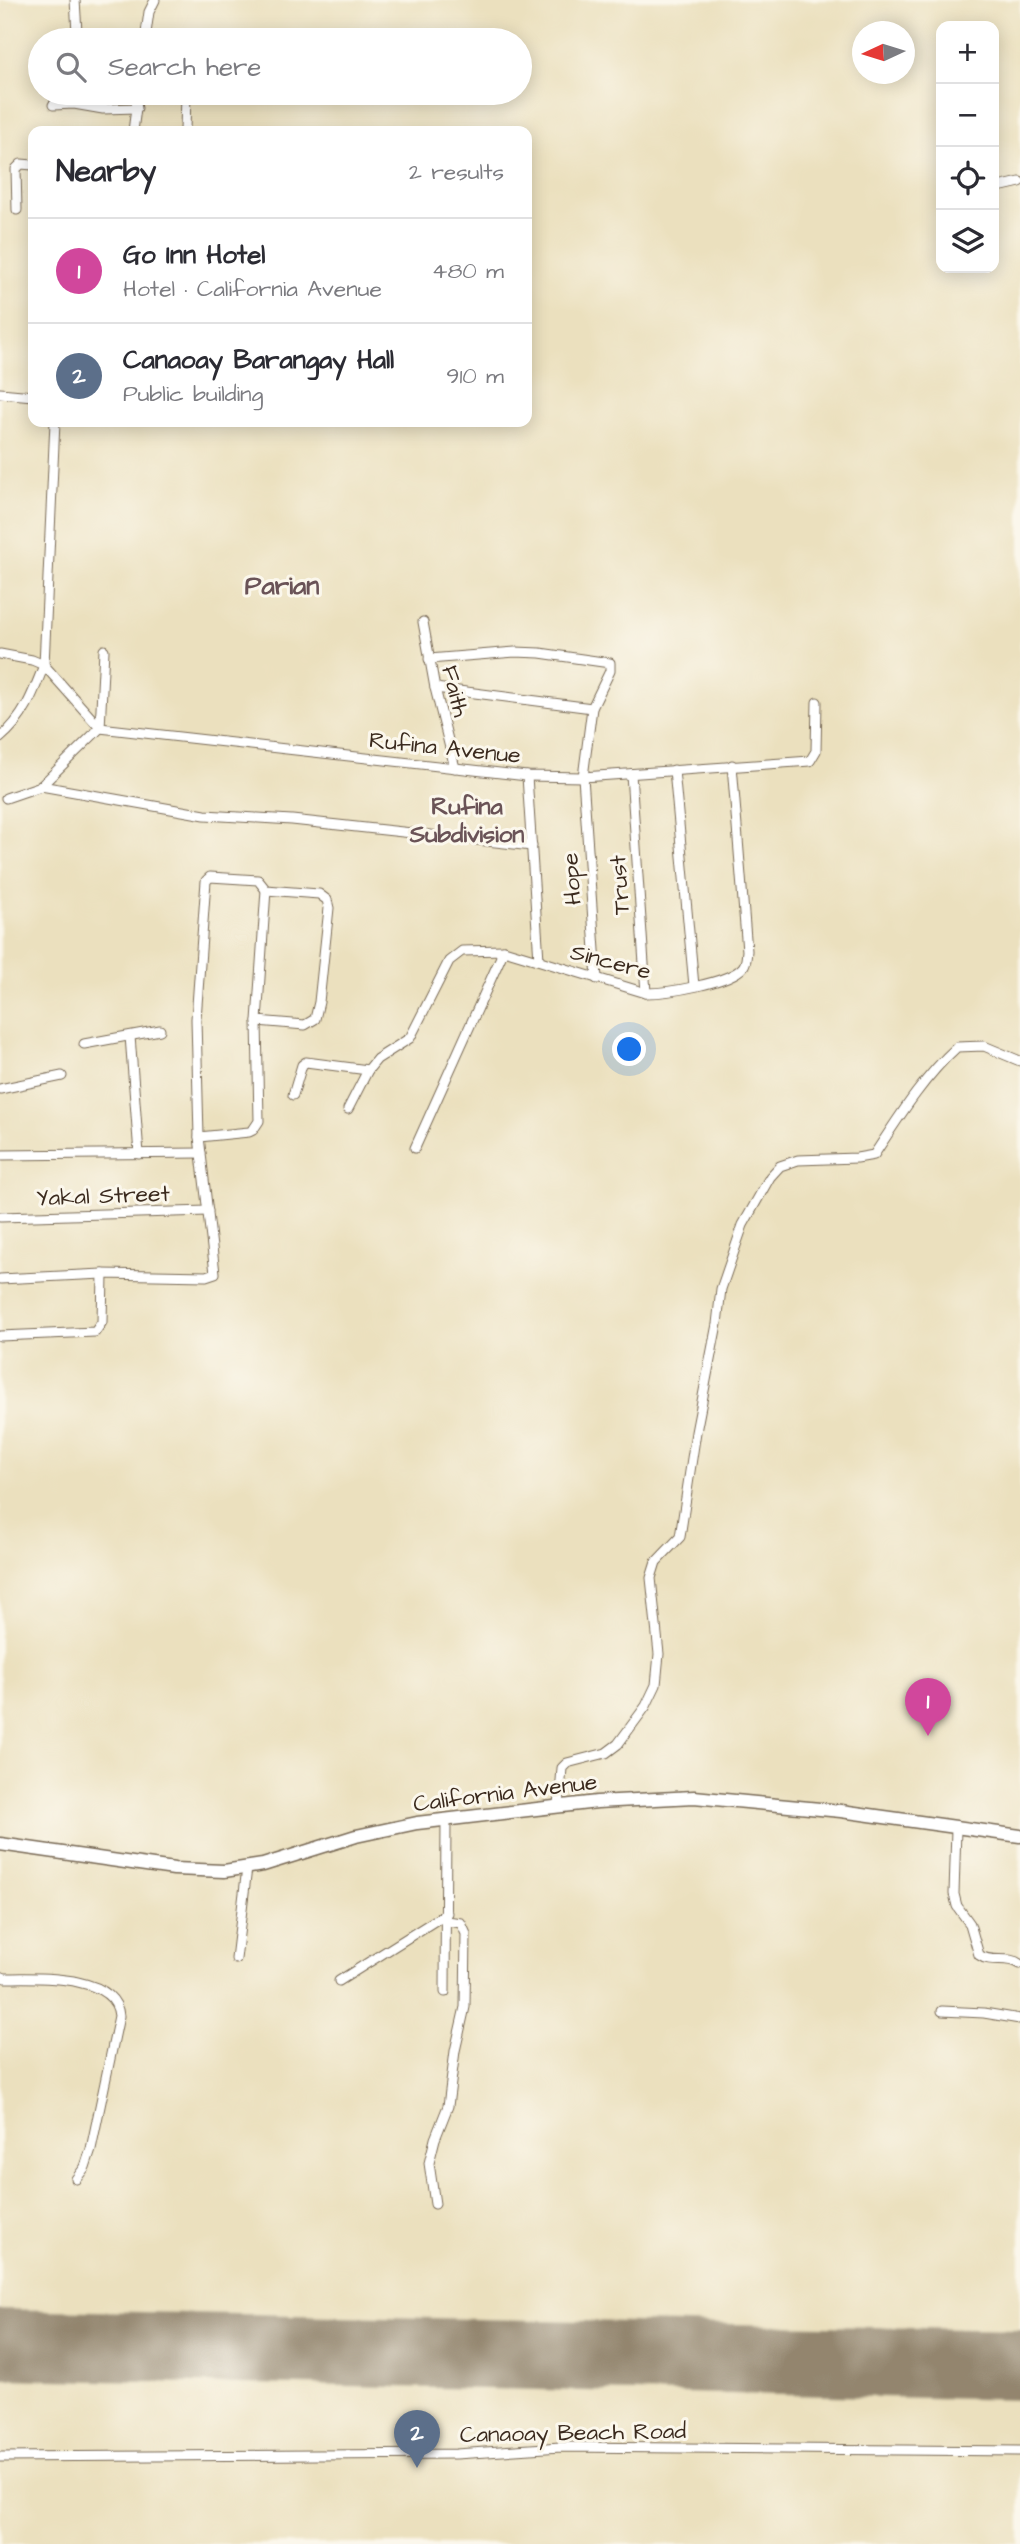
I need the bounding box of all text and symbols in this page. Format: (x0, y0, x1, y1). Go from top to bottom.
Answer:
north arrow (852, 21, 915, 84)
map controls (936, 21, 999, 273)
button: + (936, 21, 999, 84)
search box (28, 28, 532, 105)
icon: search (52, 48, 90, 86)
text: Search here (108, 49, 261, 85)
button: − (936, 84, 999, 147)
button: locate (936, 147, 999, 210)
text: Nearby (56, 151, 156, 193)
text: 2 results (409, 156, 504, 188)
button: layers (936, 210, 999, 273)
text: Go Inn Hotel (123, 237, 265, 273)
text: 1 (78, 255, 80, 287)
text: 480 m (432, 255, 504, 287)
text: Hotel · California Avenue (123, 273, 382, 305)
text: Canaoay Barangay Hall (123, 342, 394, 378)
text: 2 (72, 360, 86, 392)
text: 910 m (446, 360, 504, 392)
text: Public building (123, 378, 263, 410)
district label: Parian (245, 568, 319, 604)
street label: Faith (433, 662, 477, 721)
street label: Rufina Avenue (367, 724, 522, 772)
district label: Rufina Subdivision (409, 790, 524, 852)
street label: Hope (554, 852, 590, 906)
street label: Trust (602, 853, 638, 916)
street label: Sincere (567, 936, 654, 988)
your location (612, 1032, 646, 1066)
street label: Yakal Street (36, 1178, 171, 1214)
pin: 1 (905, 1678, 951, 1736)
street label: California Avenue (411, 1766, 599, 1820)
pin: 2 (394, 2410, 440, 2468)
street label: Canaoay Beach Road (460, 2415, 687, 2452)

